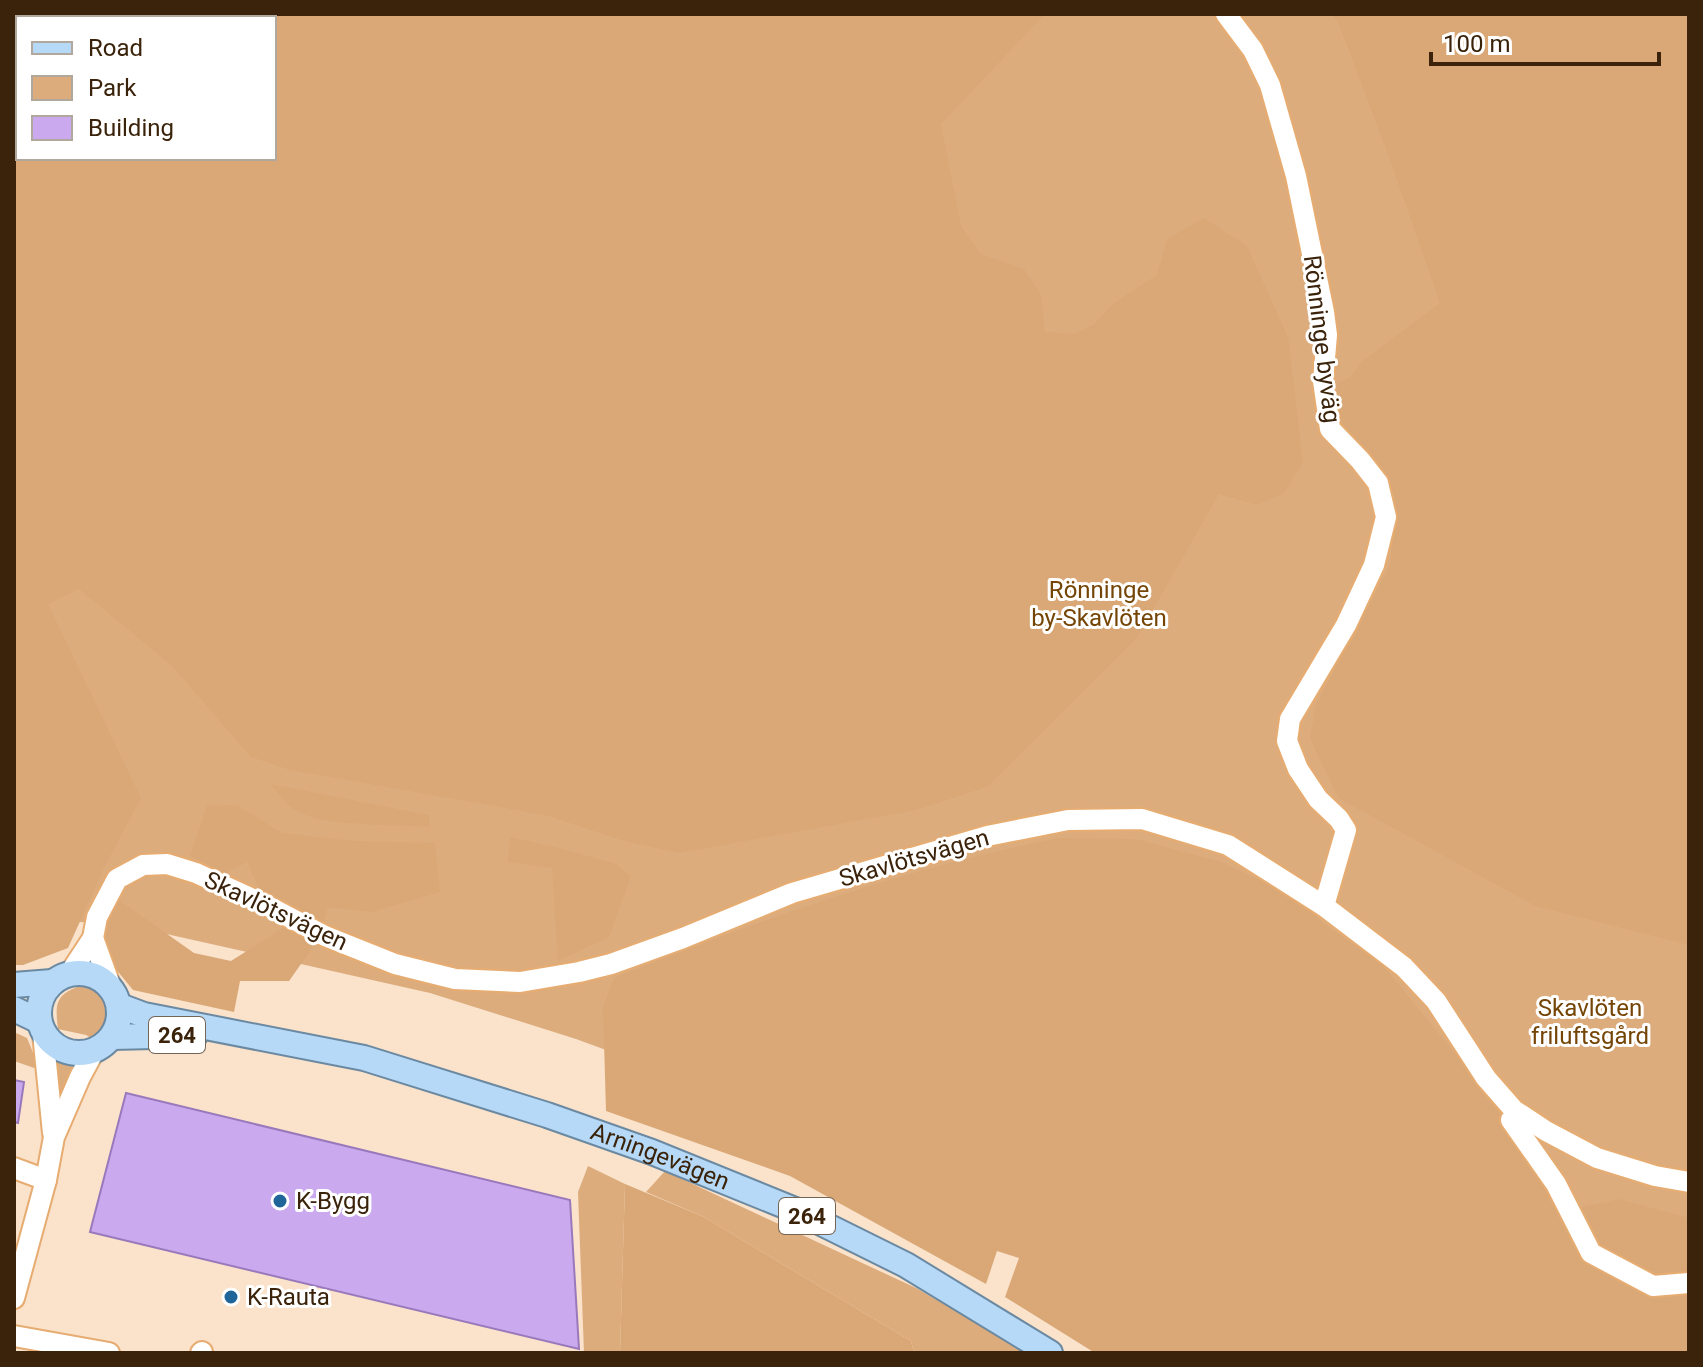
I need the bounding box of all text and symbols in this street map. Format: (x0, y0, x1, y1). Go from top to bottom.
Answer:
legend (16, 16, 276, 160)
scale bar (1431, 16, 1659, 66)
text: 100 m (1443, 30, 1510, 58)
text: Road (88, 34, 143, 62)
text: Park (88, 74, 137, 102)
text: Building (88, 114, 174, 142)
street label: Rönninge byväg (1298, 253, 1346, 425)
park label: Rönninge by-Skavlöten (1031, 576, 1167, 632)
street label: Skavlötsvägen (836, 823, 992, 893)
street label: Skavlötsvägen (200, 866, 352, 956)
park label: Skavlöten friluftsgård (1531, 994, 1649, 1050)
road number: 264 (149, 1017, 205, 1053)
street label: Arningevägen (587, 1118, 734, 1196)
place label: K-Bygg (296, 1187, 370, 1215)
marker: K-Bygg (271, 1192, 289, 1210)
road number: 264 (779, 1198, 835, 1234)
place label: K-Rauta (247, 1283, 330, 1311)
marker: K-Rauta (222, 1288, 240, 1306)

